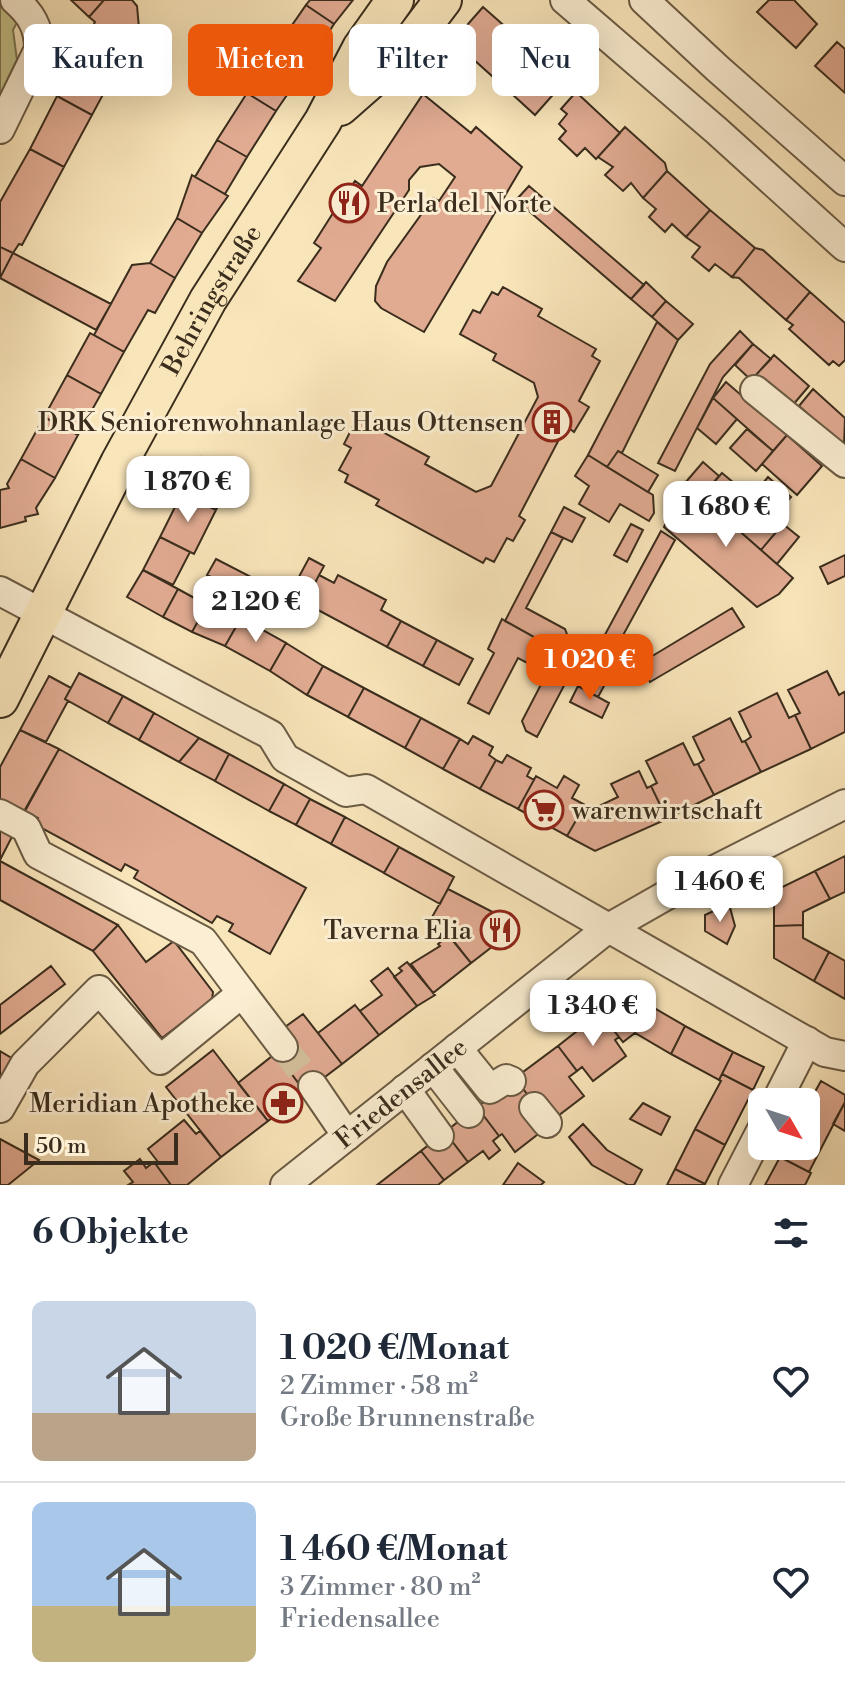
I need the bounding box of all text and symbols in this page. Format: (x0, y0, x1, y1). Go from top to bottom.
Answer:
chip: Kaufen (24, 24, 172, 96)
chip: Mieten (188, 24, 333, 96)
chip: Filter (349, 24, 476, 96)
chip: Neu (492, 24, 599, 96)
restaurant icon: Perla del Norte (328, 182, 370, 224)
place label: Perla del Norte (377, 188, 552, 220)
street label: Behringstraße (155, 219, 269, 381)
building icon: DRK Seniorenwohnanlage Haus Ottensen (531, 401, 573, 443)
place label: DRK Seniorenwohnanlage Haus Ottensen (38, 407, 524, 439)
pin: 1 870 € (114, 456, 262, 524)
text: 1 870 € (144, 466, 232, 498)
pin: 1 680 € (652, 481, 800, 549)
text: 1 680 € (681, 491, 771, 523)
pin: 2 120 € (182, 576, 330, 644)
text: 2 120 € (211, 586, 301, 618)
pin: 1 020 € (516, 634, 664, 702)
text: 1 020 € (544, 644, 636, 676)
supermarket icon: warenwirtschaft (523, 789, 565, 831)
place label: warenwirtschaft (571, 795, 763, 827)
pin: 1 460 € (646, 856, 794, 924)
text: 1 460 € (675, 866, 765, 898)
restaurant icon: Taverna Elia (479, 909, 521, 951)
place label: Taverna Elia (324, 915, 473, 947)
pin: 1 340 € (519, 980, 667, 1048)
text: 1 340 € (548, 990, 638, 1022)
street label: Friedensallee (329, 1031, 474, 1156)
pharmacy icon: Meridian Apotheke (262, 1082, 304, 1124)
place label: Meridian Apotheke (29, 1088, 255, 1120)
north arrow (748, 1088, 820, 1160)
map controls (748, 1088, 820, 1160)
scale bar (24, 1129, 178, 1165)
text: 50 m (36, 1133, 87, 1160)
icon: filters (769, 1211, 813, 1255)
text: 6 Objekte (32, 1212, 189, 1254)
text: 1 020 €/Monat (280, 1328, 509, 1370)
icon: home (96, 1333, 192, 1429)
icon: heart (769, 1359, 813, 1403)
text: 2 Zimmer · 58 m² (280, 1370, 478, 1402)
text: Große Brunnenstraße (280, 1402, 535, 1434)
text: 1 460 €/Monat (280, 1529, 508, 1571)
icon: home (96, 1534, 192, 1630)
icon: heart (769, 1560, 813, 1604)
text: 3 Zimmer · 80 m² (280, 1571, 481, 1603)
text: Friedensallee (280, 1603, 440, 1635)

